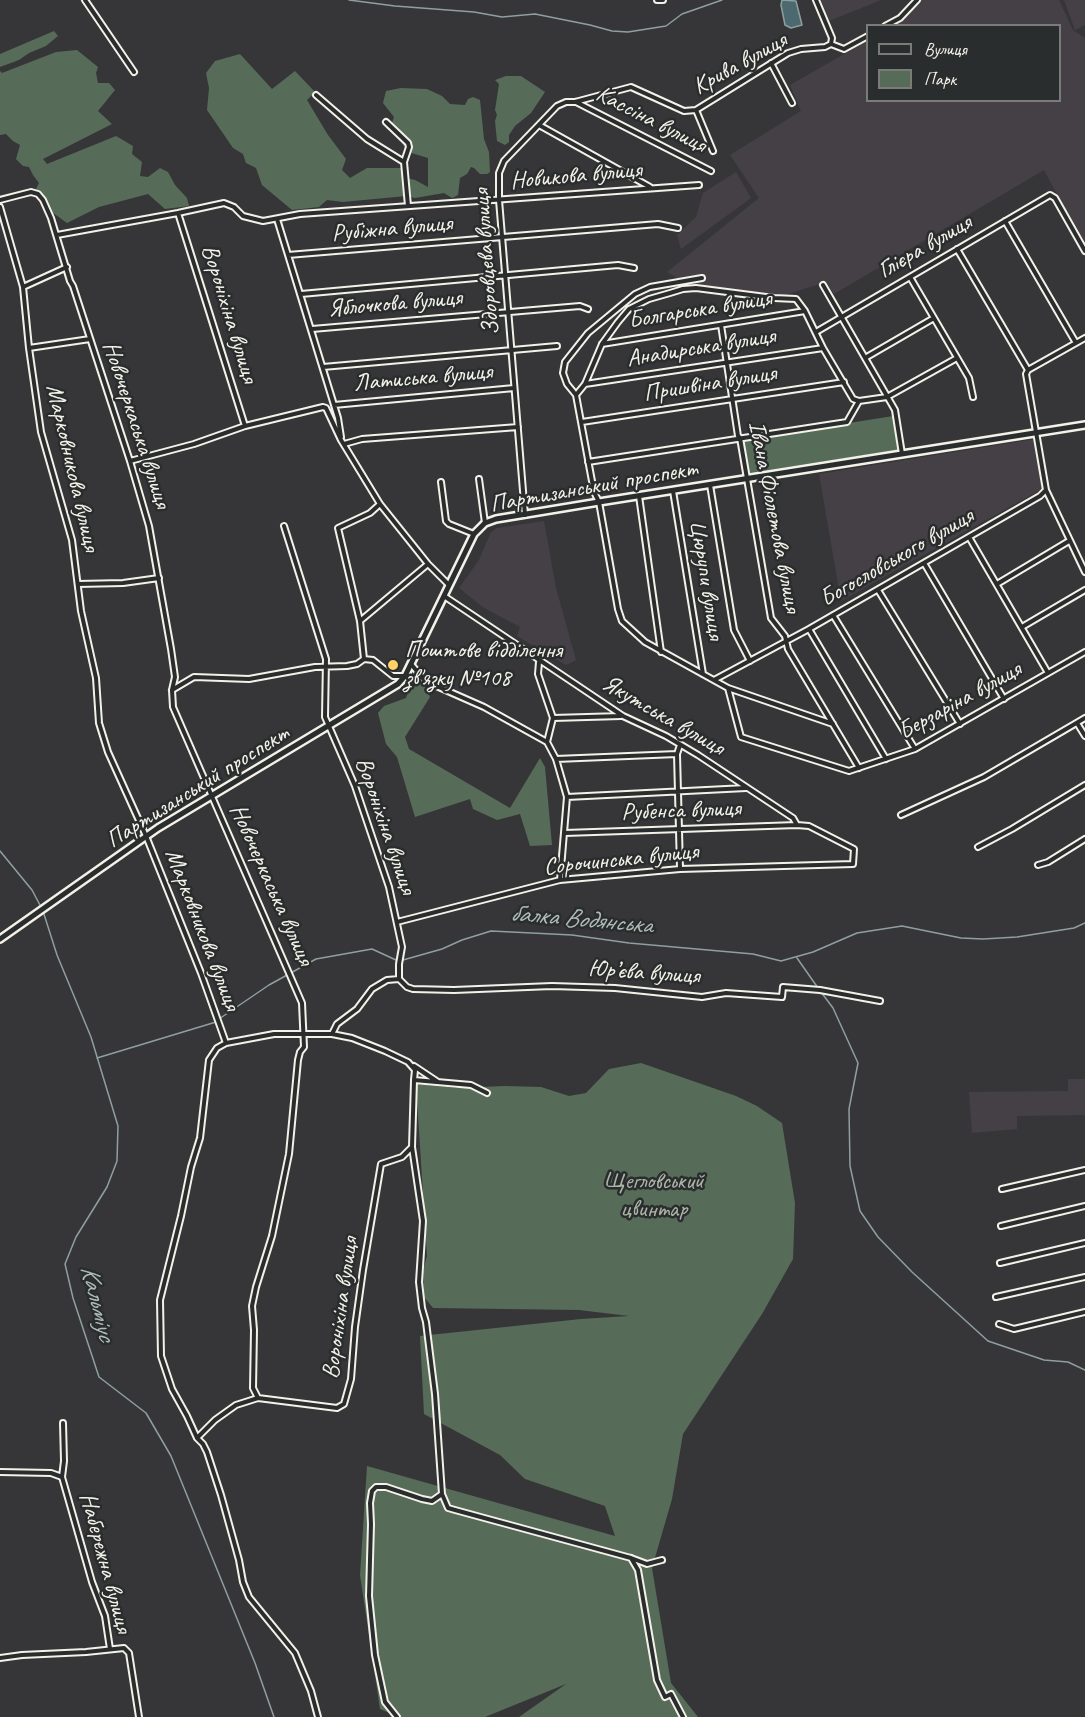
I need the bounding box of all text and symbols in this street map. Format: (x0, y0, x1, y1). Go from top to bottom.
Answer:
legend (866, 24, 1061, 102)
street label: Крива вулиця (688, 26, 792, 102)
text: Вулиця (924, 38, 967, 60)
text: Парк (924, 68, 956, 90)
street label: Кассіна вулиця (591, 80, 711, 160)
street label: Новикова вулиця (509, 156, 643, 196)
street label: Здоровцева вулиця (468, 188, 506, 336)
street label: Рубіжна вулиця (330, 209, 454, 249)
street label: Глієра вулиця (873, 209, 977, 285)
street label: Вороніхіна вулиця (194, 241, 264, 387)
street label: Яблочкова вулиця (327, 284, 463, 324)
street label: Болгарська вулиця (626, 284, 774, 336)
street label: Анадирська вулиця (625, 322, 777, 374)
street label: Новочеркаська вулиця (95, 338, 177, 512)
street label: Латиська вулиця (352, 358, 494, 398)
street label: Пришвіна вулиця (642, 359, 778, 409)
street label: Марковникова вулиця (39, 382, 105, 554)
street label: Івана Фіолетова вулиця (741, 419, 807, 615)
street label: Партизанський проспект (488, 455, 700, 519)
street label: Богословського вулиця (815, 502, 979, 614)
street label: Цюрупи вулиця (682, 518, 730, 642)
place label: Поштове відділення зв'язку №108 (405, 637, 562, 693)
street label: Берзаріна вулиця (893, 655, 1027, 747)
marker: Поштове відділення зв'язку №108 (386, 658, 400, 672)
street label: Якутська вулиця (597, 669, 729, 763)
street label: Партизанський проспект (101, 719, 295, 855)
street label: Вороніхіна вулиця (348, 754, 422, 898)
street label: Рубенса вулиця (621, 795, 741, 827)
street label: Новочеркаська вулиця (223, 800, 319, 970)
street label: Сорочинська вулиця (542, 838, 700, 882)
street label: Марковникова вулиця (158, 845, 246, 1015)
water label: балка Водянська (509, 898, 653, 942)
street label: Юр’єва вулиця (587, 955, 701, 991)
park label: Щегловський цвинтар (604, 1168, 704, 1224)
street label: Вороніхіна вулиця (317, 1235, 365, 1381)
water label: Кальміус (73, 1262, 121, 1344)
street label: Набережна вулиця (72, 1490, 138, 1636)

